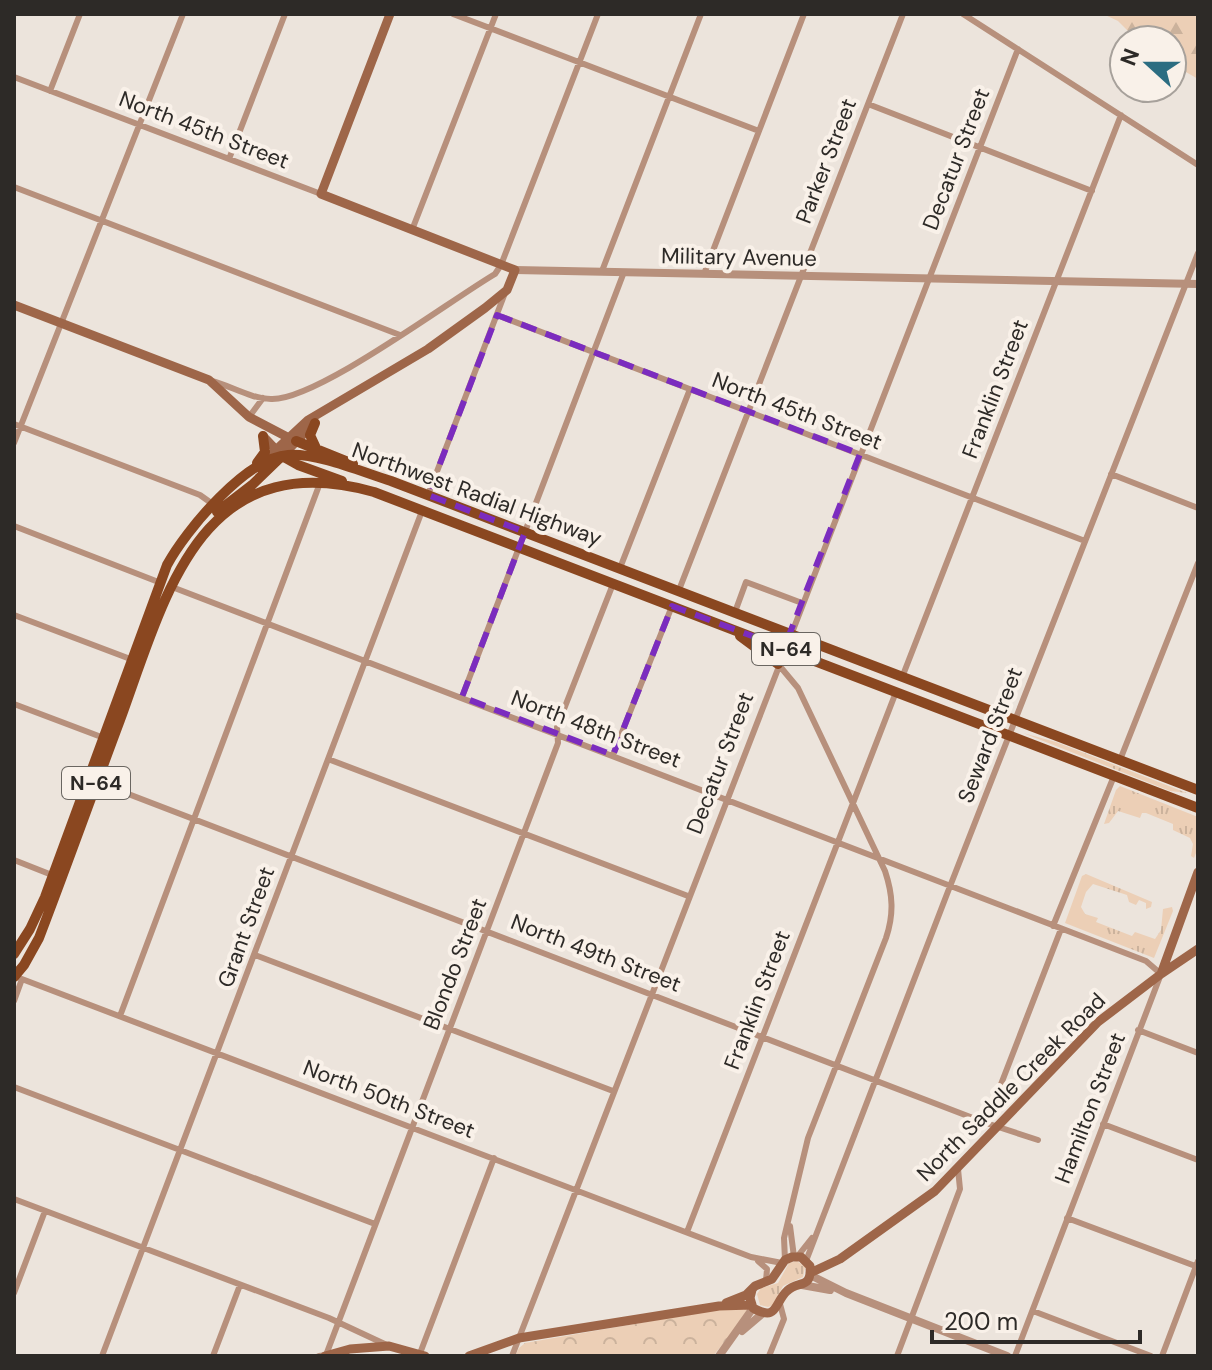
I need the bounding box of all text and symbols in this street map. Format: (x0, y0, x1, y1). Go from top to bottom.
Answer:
north arrow (1108, 24, 1188, 104)
text: N (1113, 44, 1146, 70)
street label: North 45th Street (115, 84, 293, 176)
street label: Decatur Street (916, 84, 996, 234)
street label: Parker Street (789, 94, 863, 228)
street label: Military Avenue (661, 241, 817, 273)
street label: Franklin Street (955, 315, 1035, 463)
street label: North 45th Street (708, 365, 886, 457)
street label: Northwest Radial Highway (348, 435, 606, 553)
road number: N-64 (752, 633, 820, 665)
street label: Seward Street (951, 663, 1029, 807)
street label: North 48th Street (507, 683, 685, 775)
street label: Decatur Street (680, 688, 760, 838)
road number: N-64 (62, 767, 130, 799)
street label: Grant Street (211, 863, 281, 991)
street label: Blondo Street (417, 894, 493, 1034)
street label: North 49th Street (507, 907, 685, 999)
street label: Franklin Street (717, 926, 797, 1074)
street label: North Saddle Creek Road (910, 986, 1112, 1188)
street label: Hamilton Street (1048, 1029, 1132, 1187)
street label: North 50th Street (299, 1053, 479, 1145)
scale bar (932, 1294, 1140, 1344)
text: 200 m (944, 1306, 1018, 1337)

